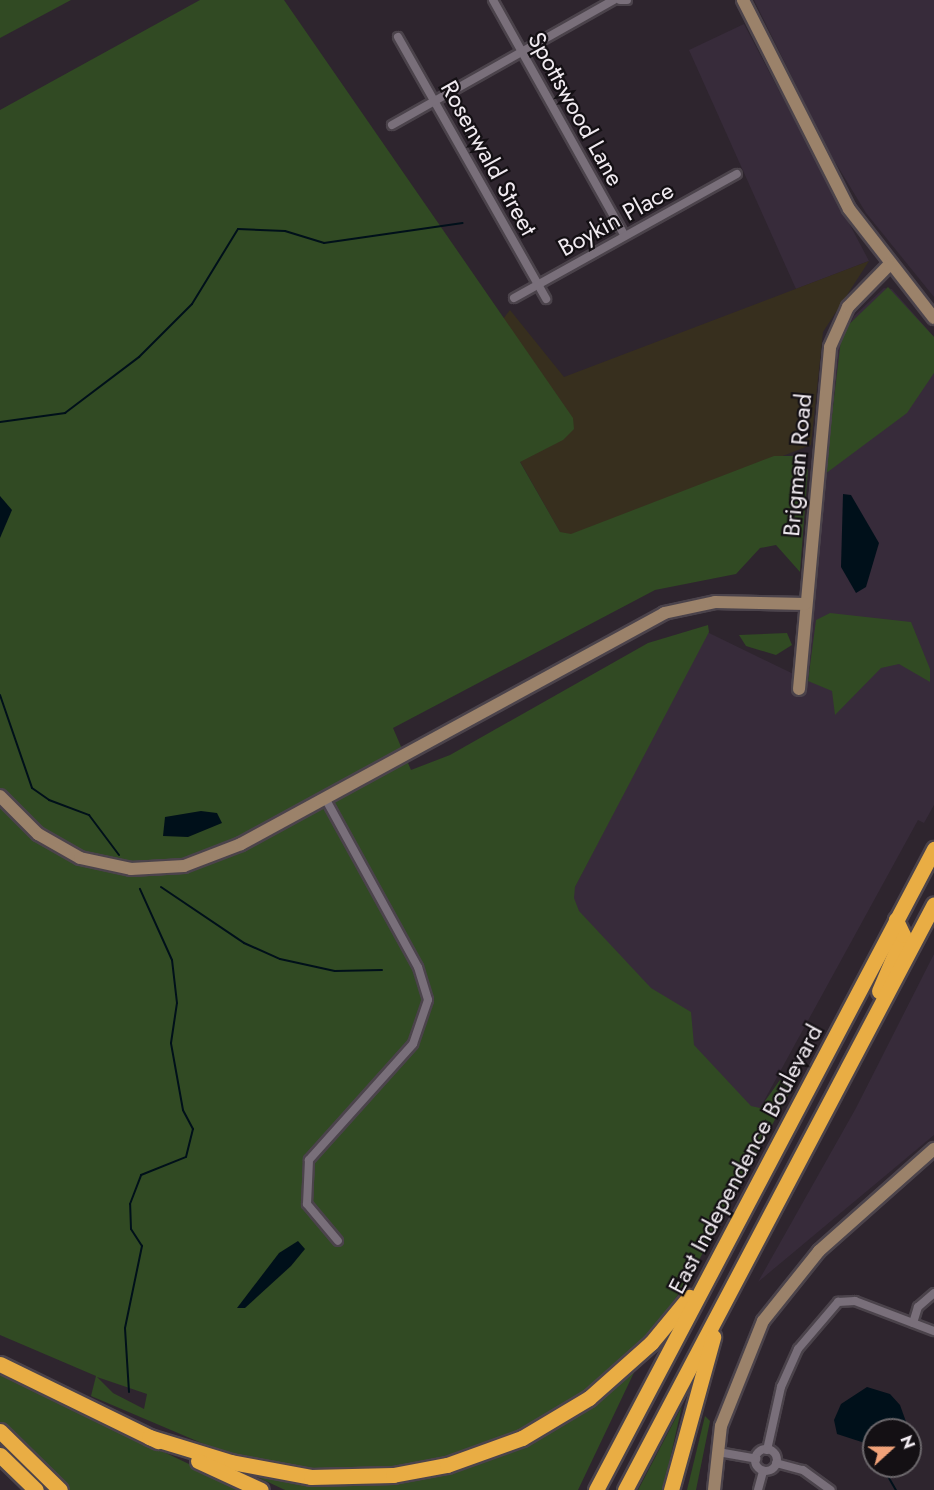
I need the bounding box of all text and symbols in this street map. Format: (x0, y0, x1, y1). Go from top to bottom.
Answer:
street label: Spottswood Lane (522, 27, 630, 191)
street label: Rosenwald Street (435, 76, 543, 240)
street label: Boykin Place (553, 176, 679, 262)
street label: Brigman Road (776, 392, 818, 538)
street label: East Independence Boulevard (662, 1019, 828, 1299)
north arrow (862, 1418, 922, 1478)
text: N (894, 1432, 920, 1452)

